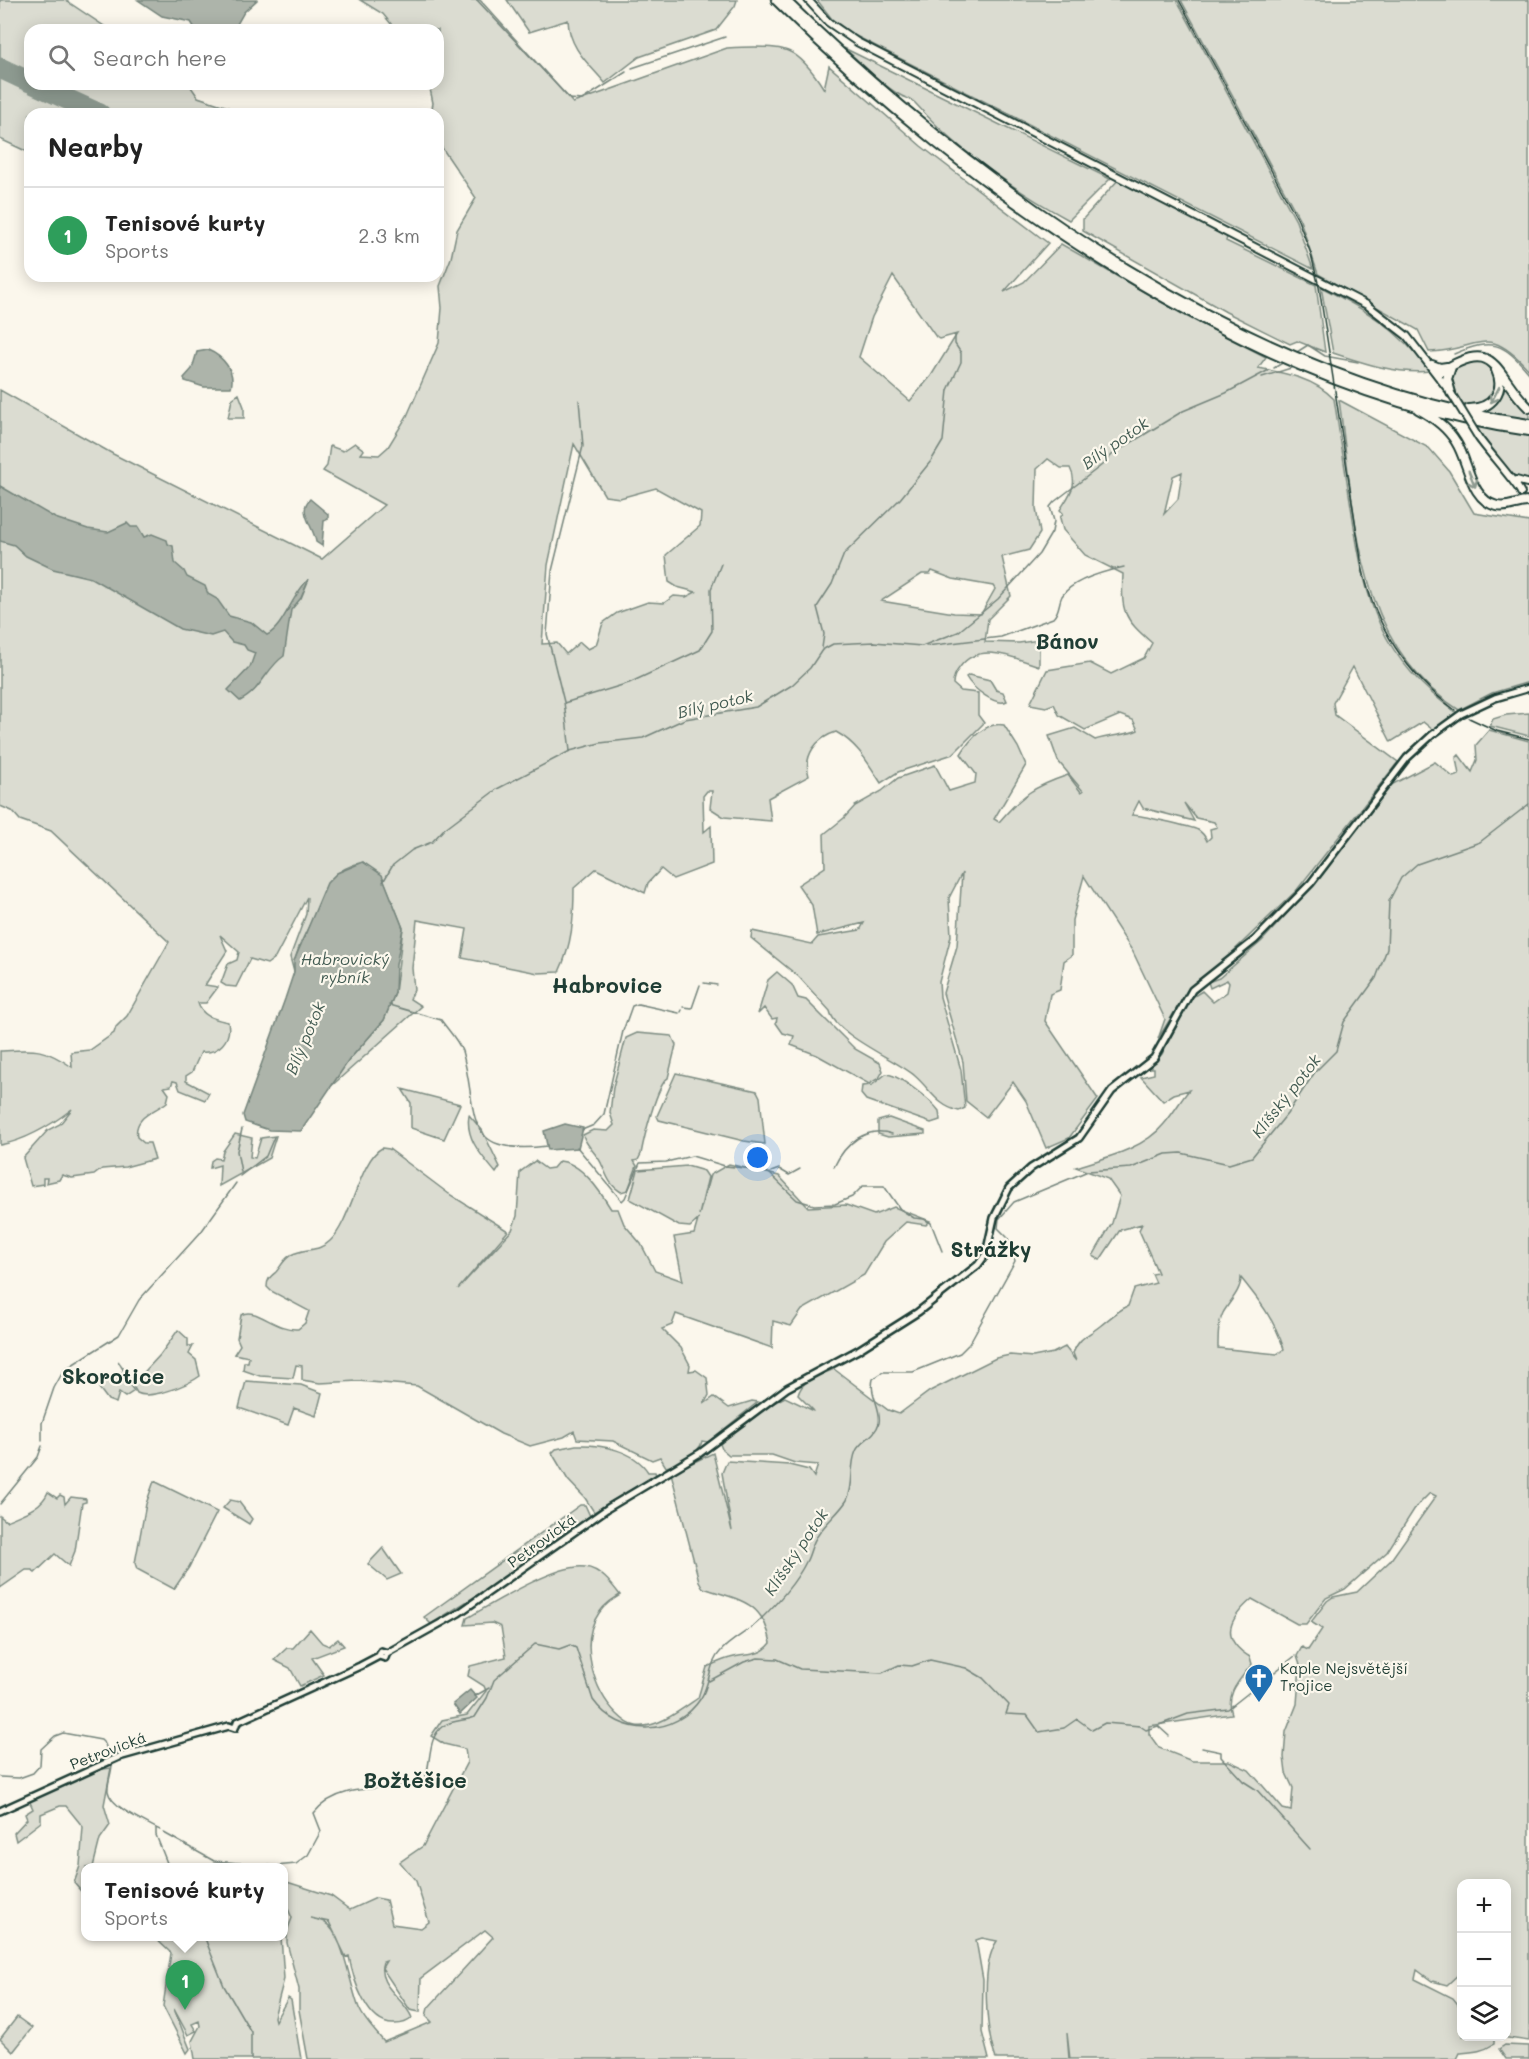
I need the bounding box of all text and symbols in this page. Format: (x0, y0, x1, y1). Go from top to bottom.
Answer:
search box (24, 24, 444, 90)
icon: search (45, 41, 78, 74)
text: Search here (93, 43, 227, 72)
text: Nearby (48, 130, 143, 164)
text: Tenisové kurty (105, 208, 266, 237)
text: 1 (63, 222, 72, 248)
text: 2.3 km (358, 222, 420, 248)
text: Sports (105, 237, 169, 263)
one-way arrow (1488, 386, 1500, 404)
water label: Bílý potok (1077, 412, 1153, 473)
one-way arrow (1467, 469, 1478, 488)
district label: Bánov (1035, 627, 1099, 654)
water label: Bílý potok (675, 685, 755, 722)
water label: Habrovický rybník (301, 948, 390, 987)
district label: Habrovice (552, 971, 662, 998)
water label: Bílý potok (280, 998, 329, 1077)
water label: Klíšský potok (1246, 1049, 1325, 1142)
your location (743, 1143, 772, 1172)
district label: Strážky (951, 1235, 1031, 1263)
district label: Skorotice (62, 1362, 164, 1389)
water label: Klíšský potok (759, 1504, 833, 1599)
street label: Petrovická (503, 1509, 580, 1572)
place label: Kaple Nejsvětější Trojice (1280, 1658, 1408, 1695)
church icon: Kaple Nejsvětější Trojice (1243, 1662, 1275, 1704)
street label: Petrovická (67, 1726, 149, 1774)
district label: Božtěšice (363, 1766, 467, 1793)
popup (81, 1863, 288, 1941)
text: Tenisové kurty (104, 1875, 265, 1904)
map controls (1457, 1879, 1511, 2041)
button: + (1457, 1879, 1511, 1933)
text: Sports (104, 1904, 168, 1930)
button: − (1457, 1933, 1511, 1987)
pin: 1 (166, 1960, 204, 2010)
button: layers (1457, 1987, 1511, 2041)

